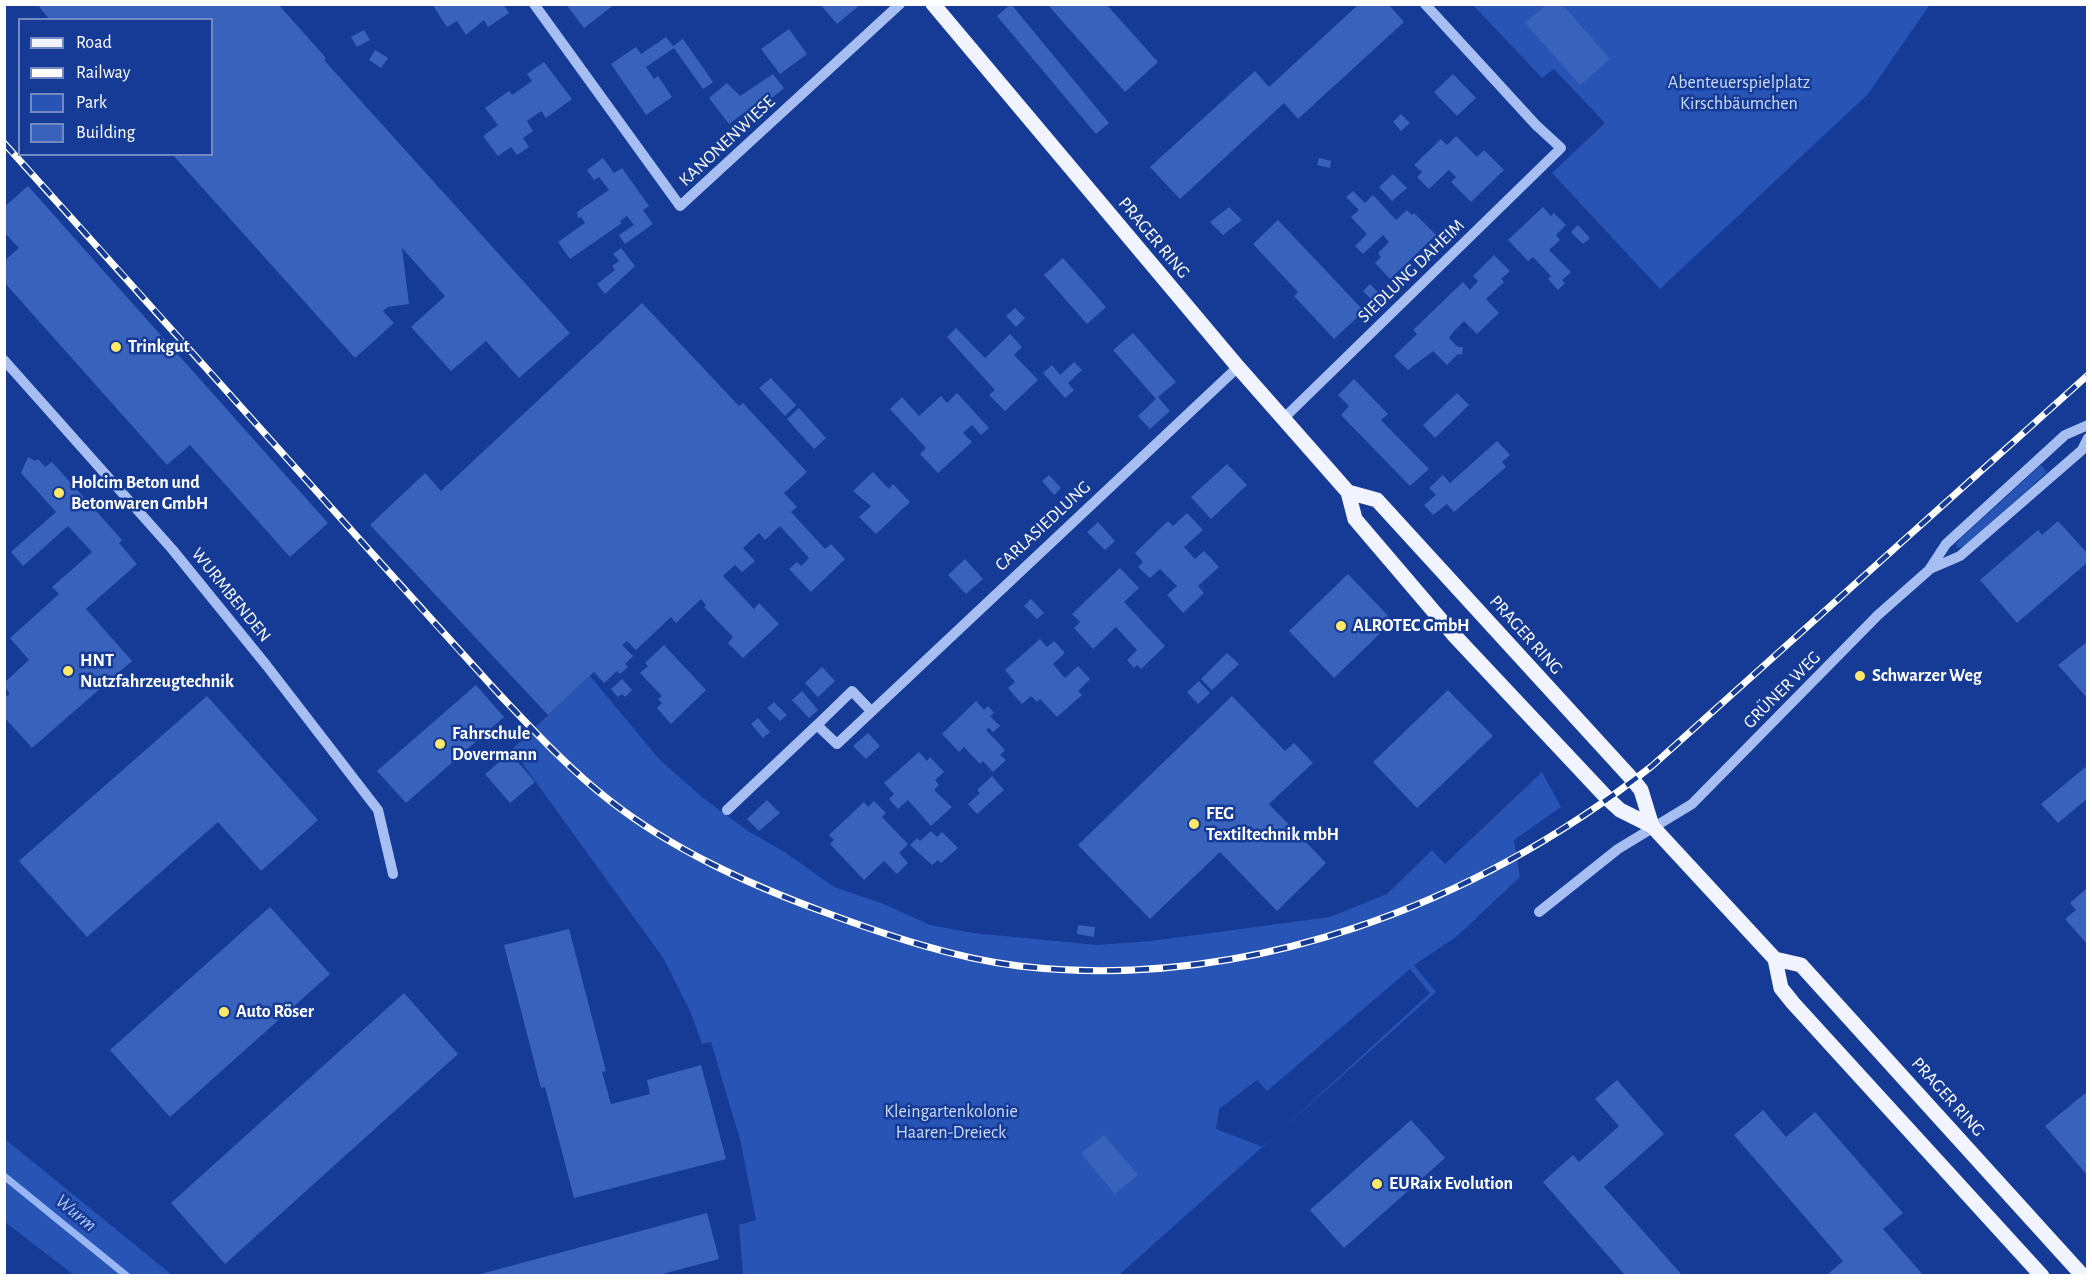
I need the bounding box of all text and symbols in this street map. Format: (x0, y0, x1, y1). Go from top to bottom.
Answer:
legend (18, 18, 213, 156)
text: Road (76, 34, 112, 52)
text: Railway (76, 64, 130, 82)
park label: Abenteuerspielplatz Kirschbäumchen (1668, 72, 1810, 115)
street label: KANONENWIESE (675, 91, 779, 191)
text: Park (76, 94, 107, 112)
text: Building (76, 124, 135, 142)
street label: PRAGER RING (1114, 193, 1194, 283)
street label: SIEDLUNG DAHEIM (1353, 215, 1469, 327)
place label: Trinkgut (128, 336, 190, 358)
marker: Trinkgut (109, 340, 123, 354)
place label: Holcim Beton und Betonwaren GmbH (71, 472, 208, 514)
street label: CARLASIEDLUNG (991, 476, 1095, 576)
marker: Holcim Beton und Betonwaren GmbH (52, 486, 66, 500)
street label: WURMBENDEN (186, 544, 276, 646)
street label: PRAGER RING (1485, 591, 1567, 679)
place label: ALROTEC GmbH (1353, 615, 1469, 637)
marker: ALROTEC GmbH (1334, 619, 1348, 633)
street label: GRÜNER WEG (1739, 647, 1825, 733)
place label: HNT Nutzfahrzeugtechnik (80, 650, 234, 692)
marker: HNT Nutzfahrzeugtechnik (61, 664, 75, 678)
place label: Schwarzer Weg (1872, 665, 1982, 687)
marker: Schwarzer Weg (1853, 669, 1867, 683)
place label: Fahrschule Dovermann (452, 723, 537, 766)
marker: Fahrschule Dovermann (433, 737, 447, 751)
place label: FEG Textiltechnik mbH (1206, 803, 1339, 846)
marker: FEG Textiltechnik mbH (1187, 817, 1201, 831)
place label: Auto Röser (236, 1001, 314, 1023)
marker: Auto Röser (217, 1005, 231, 1019)
street label: PRAGER RING (1907, 1053, 1989, 1141)
park label: Kleingartenkolonie Haaren-Dreieck (884, 1101, 1018, 1144)
place label: EURaix Evolution (1389, 1173, 1513, 1195)
marker: EURaix Evolution (1370, 1177, 1384, 1191)
water label: Wurm (50, 1189, 102, 1237)

